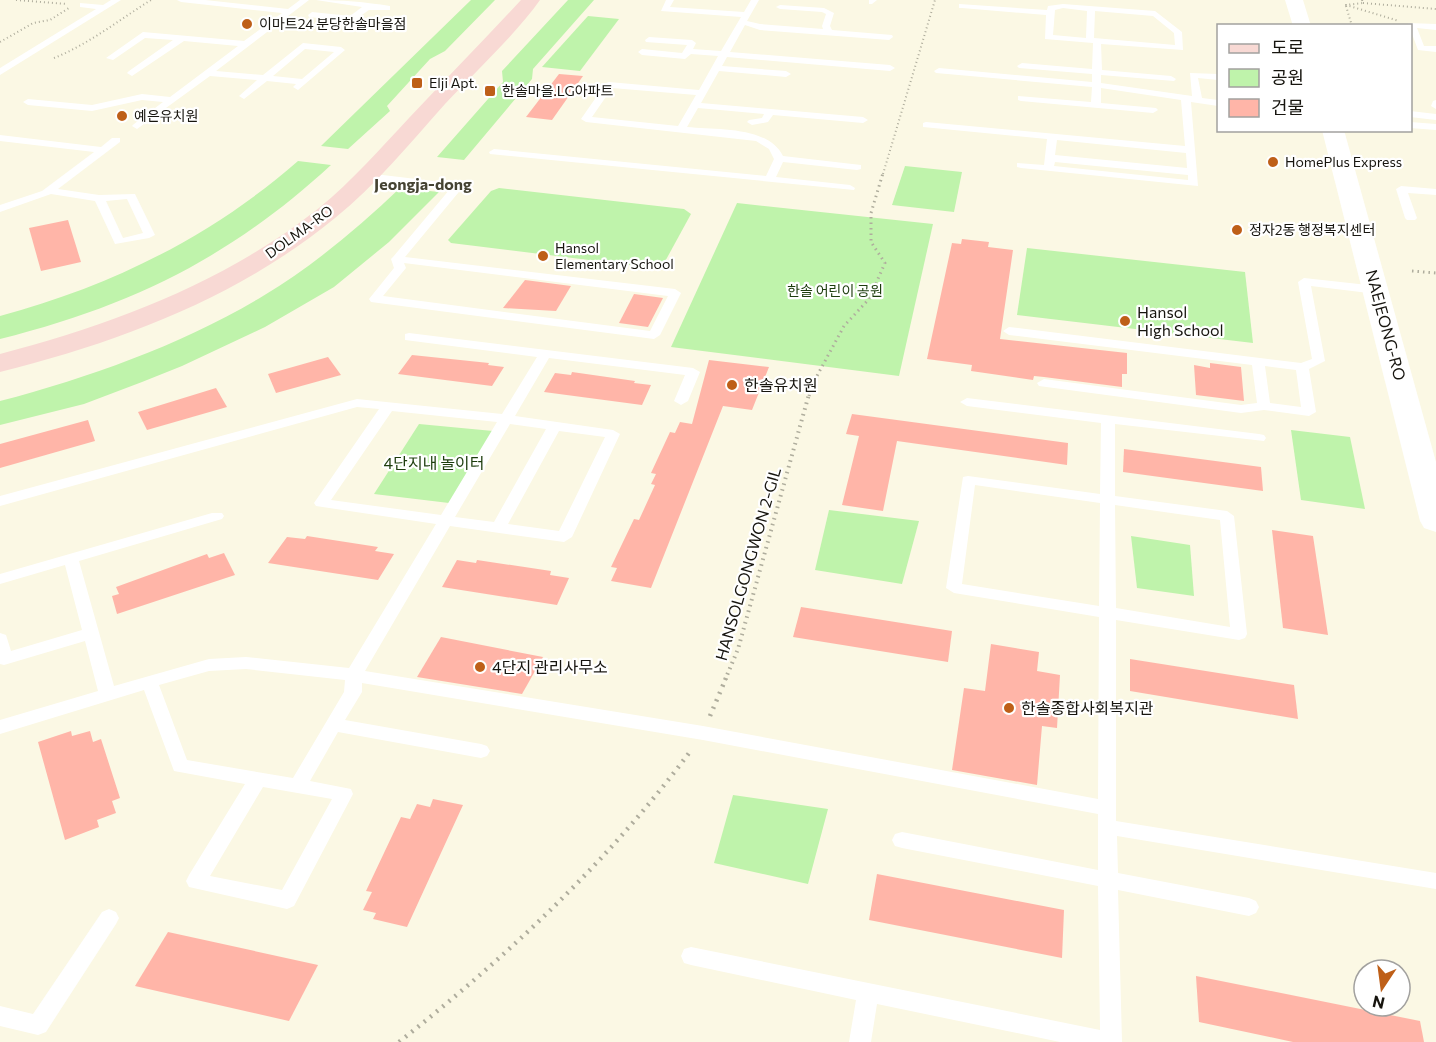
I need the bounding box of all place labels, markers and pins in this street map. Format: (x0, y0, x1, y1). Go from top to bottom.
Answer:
place label: 이마트24 분당한솔마을점 (259, 15, 406, 32)
marker: 이마트24 분당한솔마을점 (240, 17, 254, 31)
place label: Elji Apt. (429, 74, 478, 91)
marker: Elji Apt. (410, 76, 424, 90)
place label: 한솔마을.LG아파트 (502, 82, 614, 99)
marker: 한솔마을.LG아파트 (483, 84, 497, 98)
place label: 예은유치원 (134, 107, 198, 124)
marker: 예은유치원 (115, 109, 129, 123)
place label: HomePlus Express (1285, 153, 1402, 170)
marker: HomePlus Express (1266, 155, 1280, 169)
place label: 정자2동 행정복지센터 (1249, 221, 1375, 238)
marker: 정자2동 행정복지센터 (1230, 223, 1244, 237)
place label: Hansol Elementary School (555, 239, 674, 272)
marker: Hansol Elementary School (536, 249, 550, 263)
place label: Hansol High School (1137, 302, 1224, 339)
marker: Hansol High School (1118, 314, 1132, 328)
place label: 한솔유치원 (744, 375, 818, 394)
marker: 한솔유치원 (725, 378, 739, 392)
place label: 4단지 관리사무소 (492, 657, 608, 676)
marker: 4단지 관리사무소 (473, 660, 487, 674)
place label: 한솔종합사회복지관 (1021, 698, 1154, 717)
marker: 한솔종합사회복지관 (1002, 701, 1016, 715)

